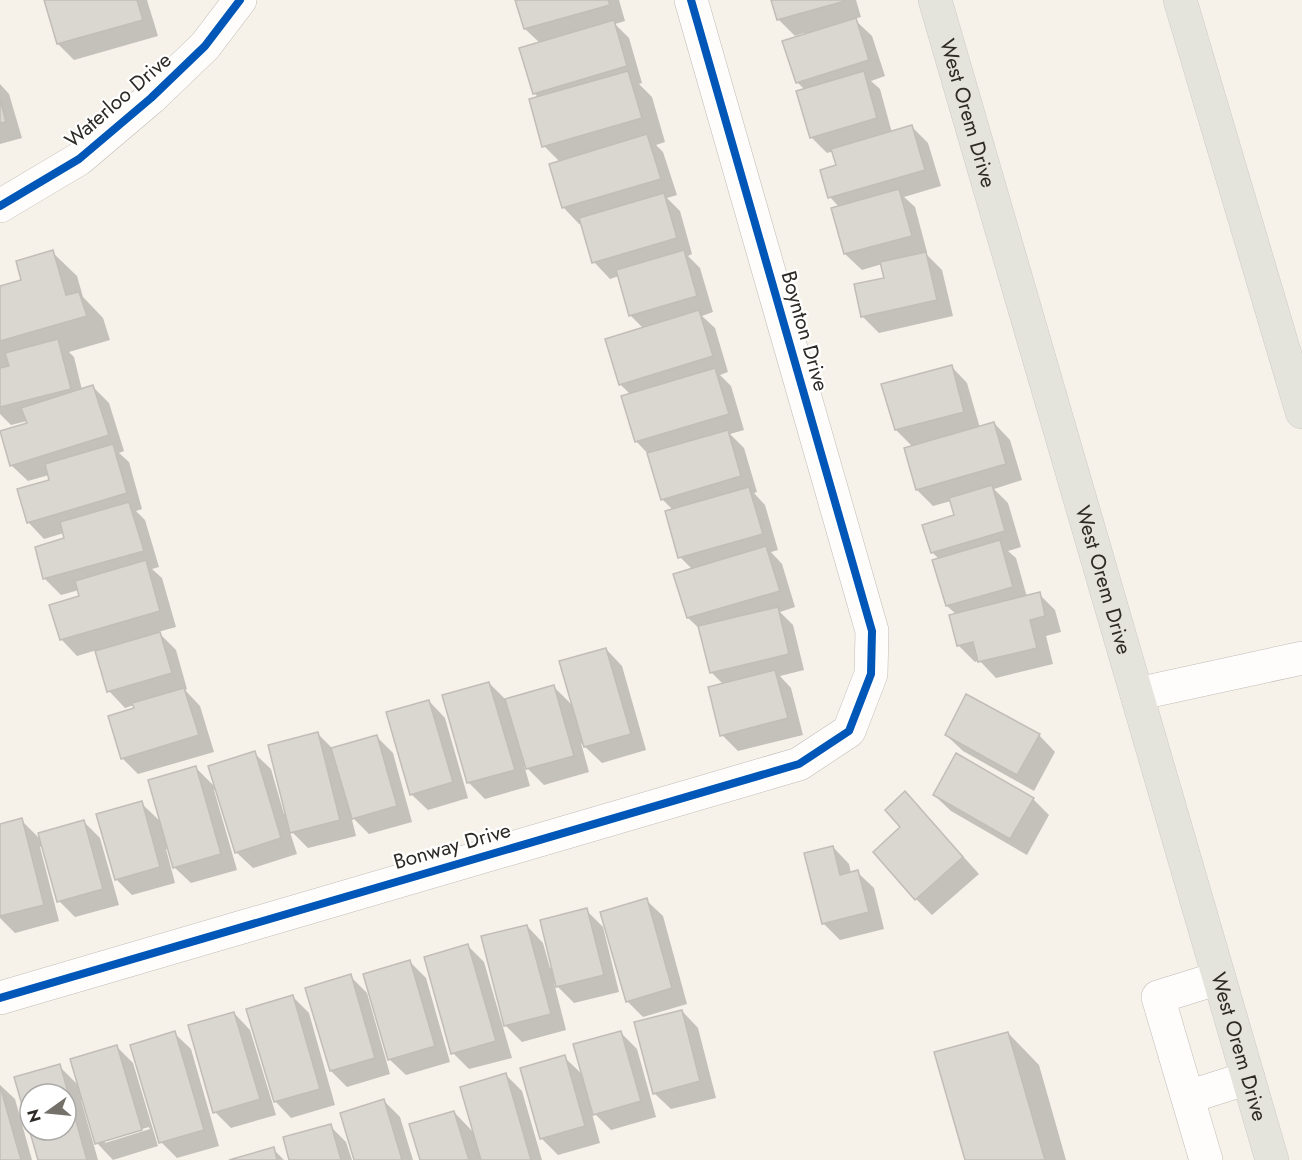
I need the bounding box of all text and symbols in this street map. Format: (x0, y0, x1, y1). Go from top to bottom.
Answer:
street label: West Orem Drive (932, 35, 1004, 191)
street label: Waterloo Drive (58, 45, 178, 155)
street label: Boynton Drive (774, 267, 837, 395)
street label: West Orem Drive (1068, 502, 1139, 658)
street label: Bonway Drive (390, 815, 514, 877)
street label: West Orem Drive (1203, 969, 1275, 1125)
north arrow (18, 1082, 78, 1142)
text: N (21, 1107, 47, 1125)

